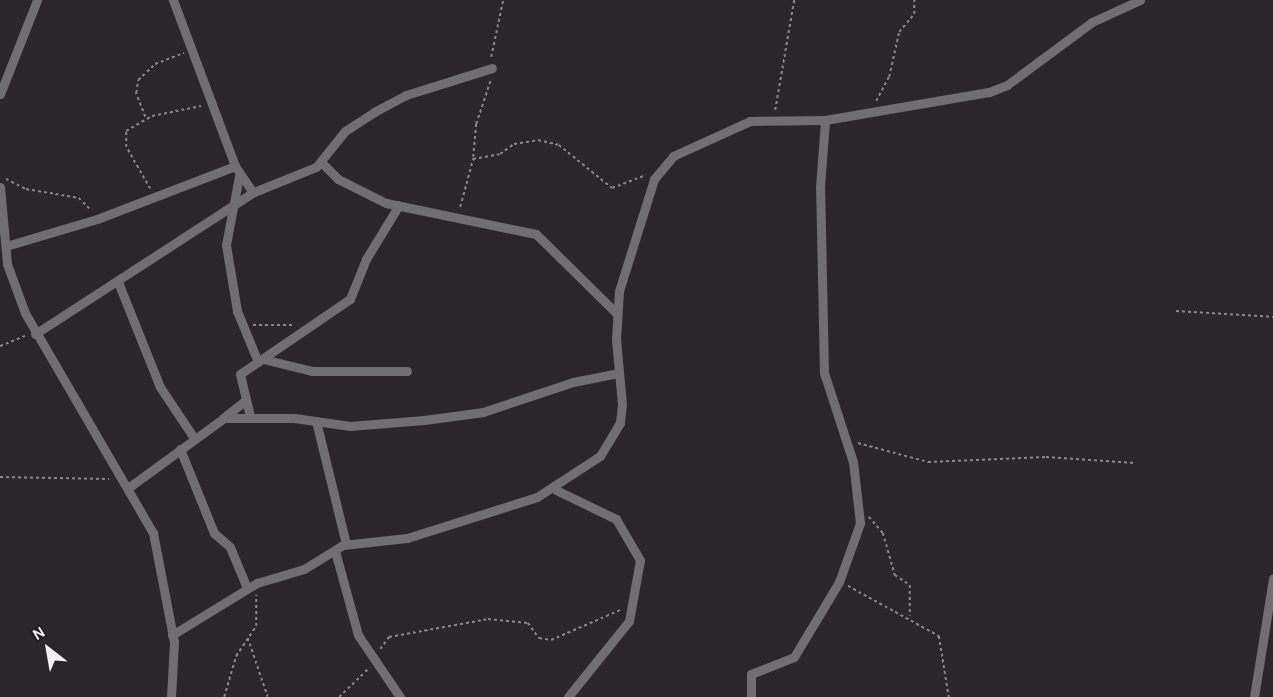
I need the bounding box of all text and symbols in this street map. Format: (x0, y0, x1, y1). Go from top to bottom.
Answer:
north arrow (18, 619, 78, 679)
text: N (29, 622, 48, 644)

